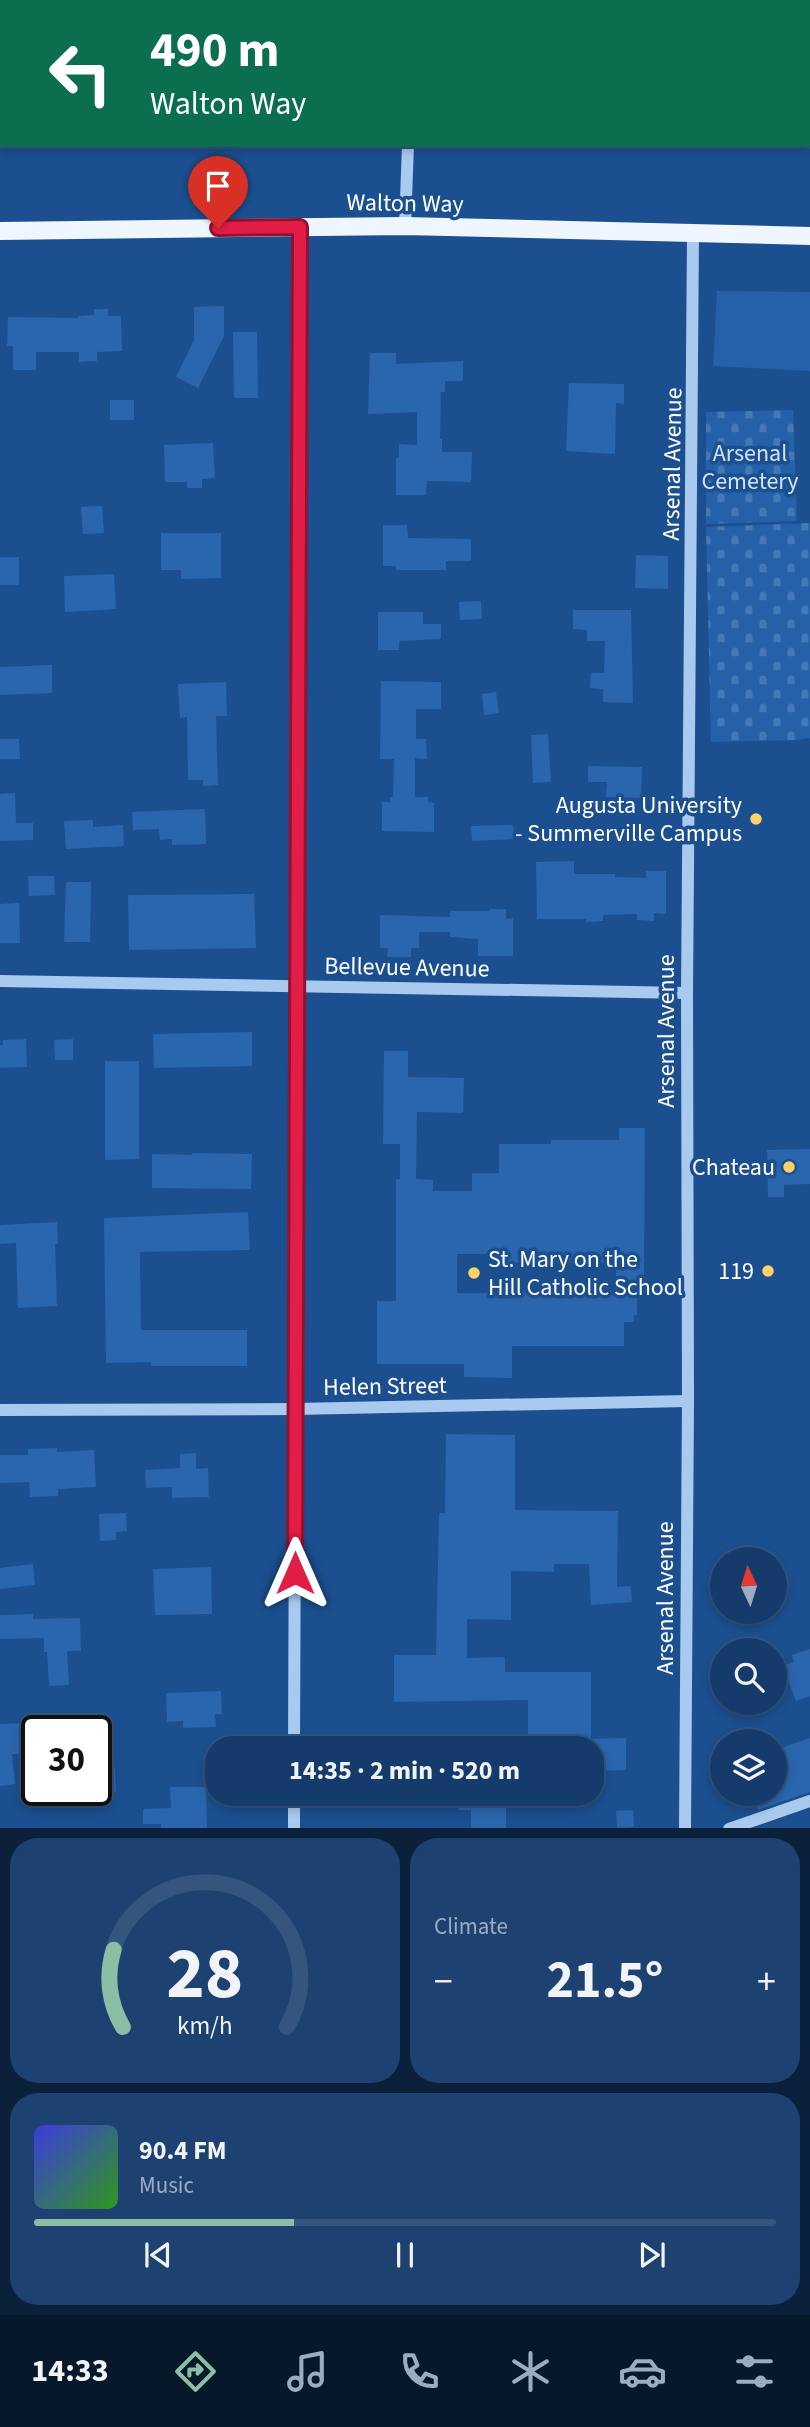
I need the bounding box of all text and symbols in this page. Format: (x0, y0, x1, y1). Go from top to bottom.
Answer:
text: 490 m (150, 16, 279, 86)
icon: left (35, 28, 126, 119)
text: Walton Way (150, 81, 306, 127)
pin (188, 156, 248, 228)
icon: arrive (199, 167, 237, 205)
street label: Walton Way (346, 185, 464, 222)
street label: Arsenal Avenue (654, 387, 691, 541)
park label: Arsenal Cemetery (702, 436, 799, 499)
place label: Augusta University - Summerville Campus (515, 788, 742, 851)
marker: Augusta University - Summerville Campus (748, 811, 764, 827)
street label: Bellevue Avenue (324, 949, 490, 986)
street label: Arsenal Avenue (649, 954, 684, 1108)
place label: Chateau (692, 1150, 775, 1185)
marker: Chateau (781, 1159, 797, 1175)
place label: St. Mary on the Hill Catholic School (488, 1242, 683, 1305)
place label: 119 (718, 1254, 754, 1289)
marker: 119 (760, 1263, 776, 1279)
marker: St. Mary on the Hill Catholic School (466, 1265, 482, 1281)
street label: Helen Street (323, 1368, 447, 1405)
street label: Arsenal Avenue (648, 1521, 683, 1675)
position arrow (258, 1536, 332, 1610)
north arrow (710, 1547, 788, 1624)
map controls (710, 1547, 787, 1806)
button: search (710, 1638, 787, 1715)
speed limit sign: 30 (21, 1715, 112, 1806)
button: layers (710, 1729, 787, 1806)
text: 14:35 · 2 min · 520 m (289, 1752, 520, 1789)
text: Climate (434, 1910, 508, 1943)
text: 28 (167, 1922, 243, 2026)
text: 21.5° (547, 1944, 663, 2018)
text: − (434, 1955, 453, 2009)
text: + (757, 1955, 776, 2009)
text: km/h (177, 2007, 233, 2043)
text: 90.4 FM (139, 2132, 227, 2169)
text: Music (139, 2169, 194, 2202)
icon: previous (139, 2236, 177, 2274)
icon: pause (386, 2236, 424, 2274)
icon: next (633, 2236, 671, 2274)
icon: directions (171, 2347, 220, 2396)
icon: music (283, 2347, 332, 2396)
icon: phone (395, 2347, 444, 2396)
icon: climate (506, 2347, 555, 2396)
icon: car (618, 2347, 667, 2396)
icon: filters (730, 2347, 779, 2396)
text: 14:33 (31, 2348, 109, 2394)

